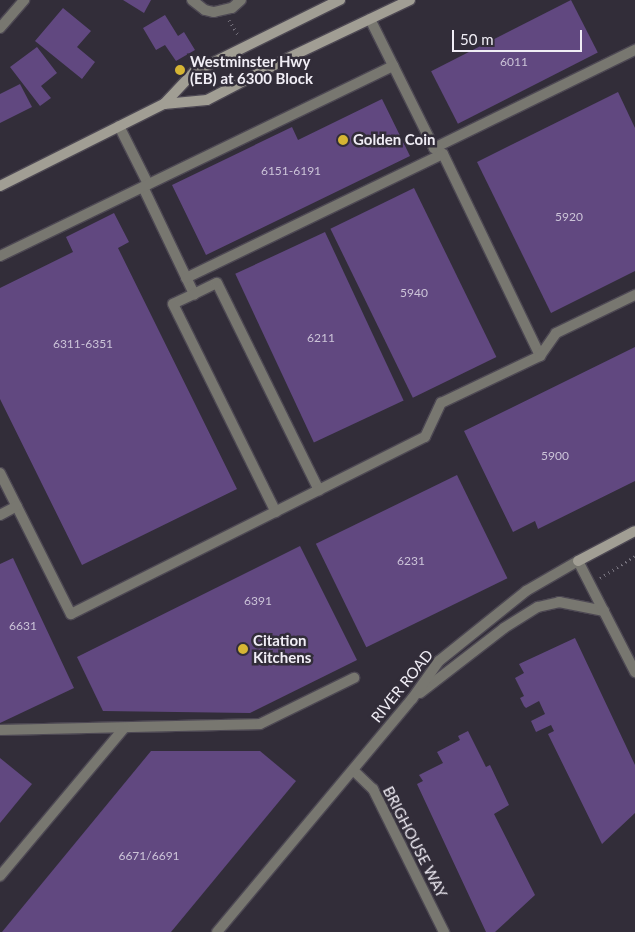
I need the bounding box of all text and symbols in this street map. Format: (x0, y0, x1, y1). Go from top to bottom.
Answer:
scale bar (455, 20, 585, 52)
text: 50 m (460, 30, 494, 48)
place label: Westminster Hwy (EB) at 6300 Block (190, 52, 313, 87)
house number: 6011 (500, 55, 528, 69)
marker: Westminster Hwy (EB) at 6300 Block (174, 64, 186, 76)
place label: Golden Coin (353, 131, 435, 149)
marker: Golden Coin (337, 134, 349, 146)
house number: 6151-6191 (261, 164, 321, 178)
house number: 5920 (555, 210, 583, 224)
house number: 5940 (400, 286, 428, 300)
house number: 6211 (307, 331, 335, 345)
house number: 6311-6351 (53, 337, 113, 351)
house number: 5900 (541, 449, 569, 463)
house number: 6231 (397, 554, 425, 568)
house number: 6391 (244, 594, 272, 608)
house number: 6631 (9, 619, 37, 633)
place label: Citation Kitchens (253, 631, 311, 666)
marker: Citation Kitchens (237, 643, 249, 655)
street label: RIVER ROAD (367, 646, 437, 726)
street label: BRIGHOUSE WAY (379, 783, 451, 901)
house number: 6671/6691 (118, 849, 180, 863)

